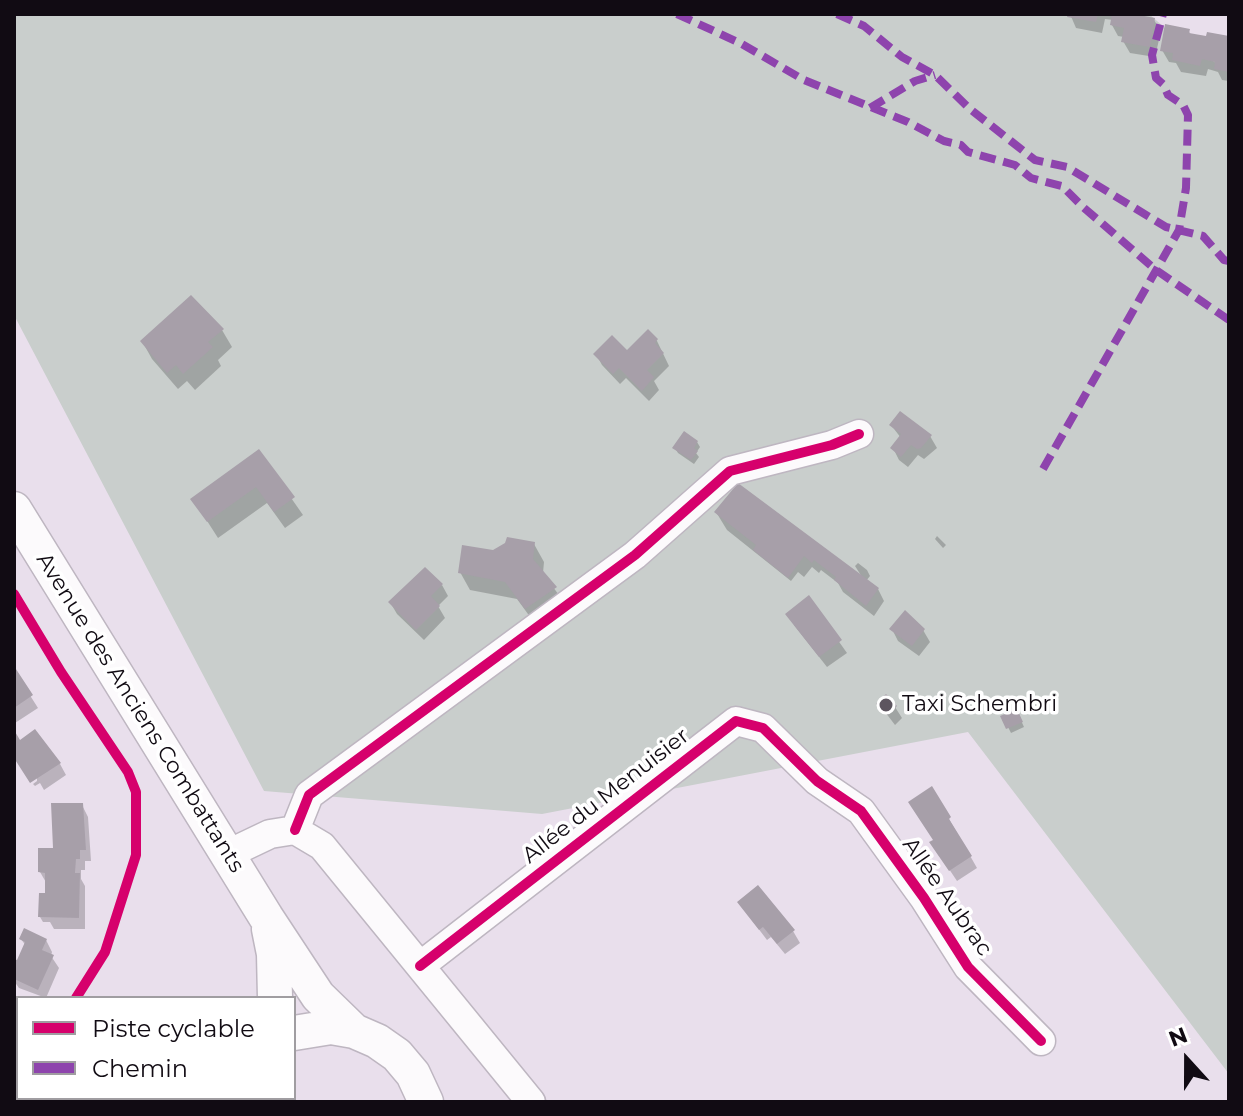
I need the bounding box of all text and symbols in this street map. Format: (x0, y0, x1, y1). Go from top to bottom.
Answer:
street label: Avenue des Anciens Combattants (30, 548, 250, 878)
place label: Taxi Schembri (902, 692, 1057, 718)
marker: Taxi Schembri (877, 696, 895, 714)
street label: Allée du Menuisier (517, 723, 695, 869)
street label: Allée Aubrac (896, 833, 998, 961)
legend (16, 996, 296, 1100)
text: Piste cyclable (92, 1014, 255, 1043)
north arrow (1147, 1020, 1227, 1100)
text: N (1165, 1021, 1191, 1053)
text: Chemin (92, 1054, 188, 1083)

